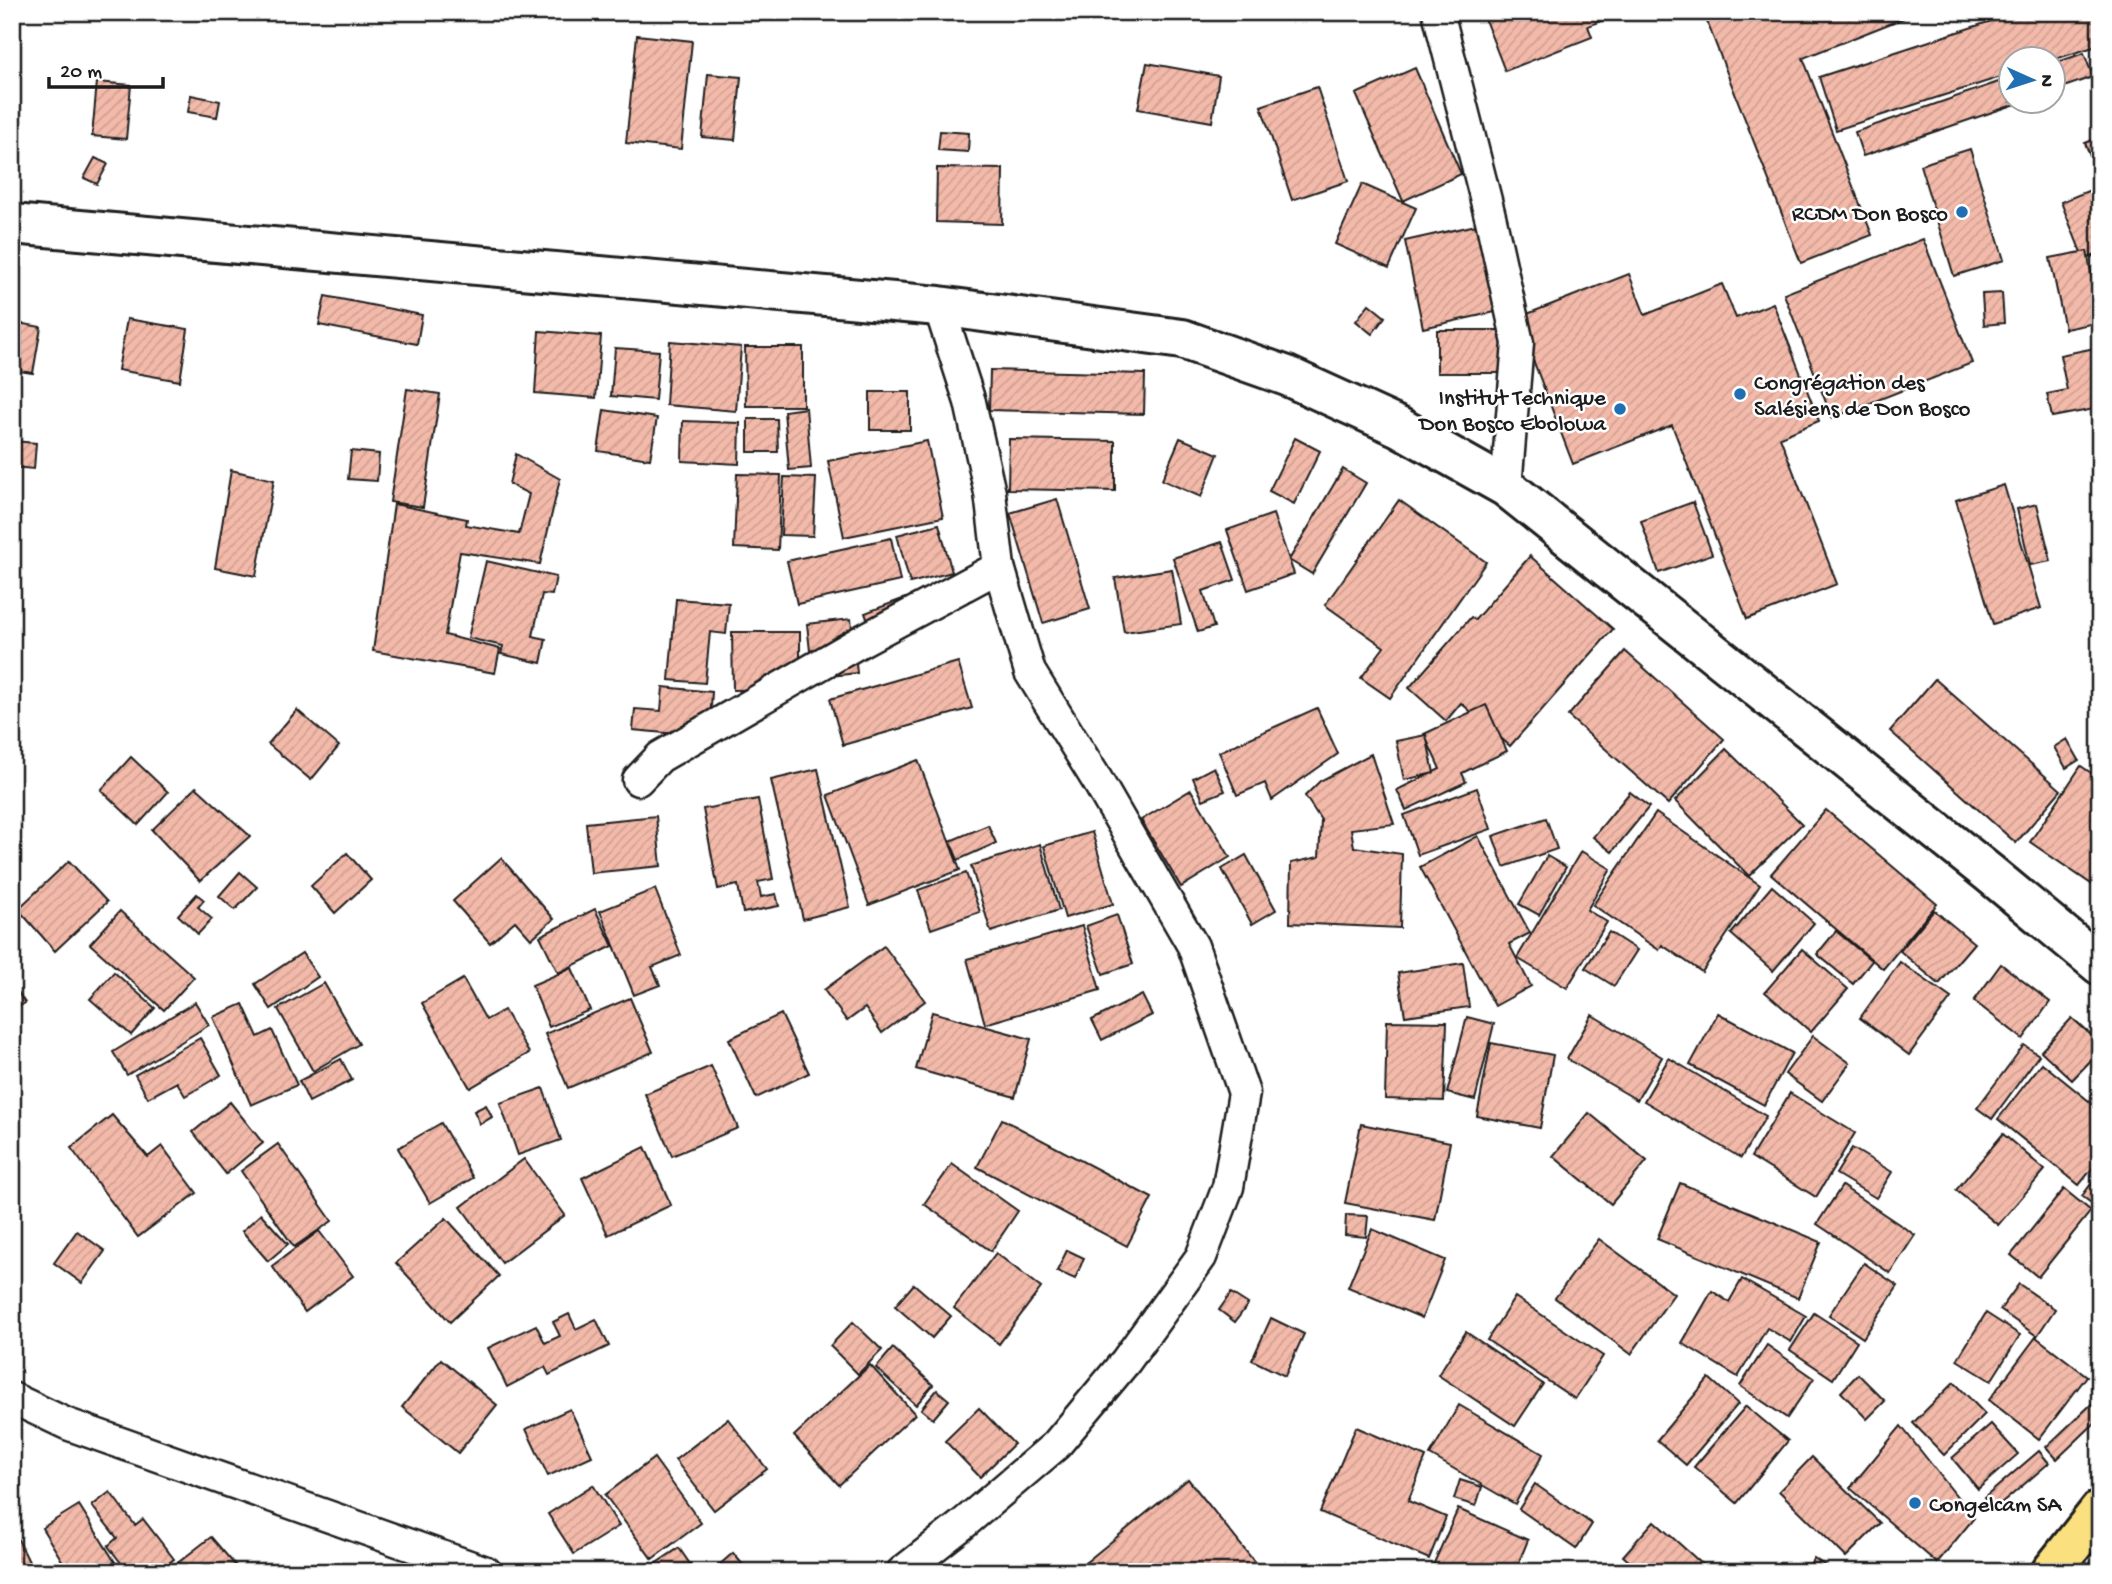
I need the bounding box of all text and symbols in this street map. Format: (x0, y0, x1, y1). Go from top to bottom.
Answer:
scale bar (49, 46, 163, 90)
north arrow (1996, 46, 2066, 116)
text: 20 m (60, 61, 102, 86)
text: N (2034, 74, 2057, 88)
place label: RCDM Don Bosco (1792, 202, 1948, 229)
marker: RCDM Don Bosco (1954, 204, 1970, 220)
place label: Congrégation des Salésiens de Don Bosco (1754, 371, 1971, 424)
place label: Institut Technique Don Bosco Ebolowa (1417, 386, 1607, 439)
marker: Congrégation des Salésiens de Don Bosco (1732, 386, 1748, 402)
marker: Institut Technique Don Bosco Ebolowa (1612, 401, 1628, 417)
place label: Congelcam SA (1929, 1493, 2062, 1520)
marker: Congelcam SA (1907, 1495, 1923, 1511)

